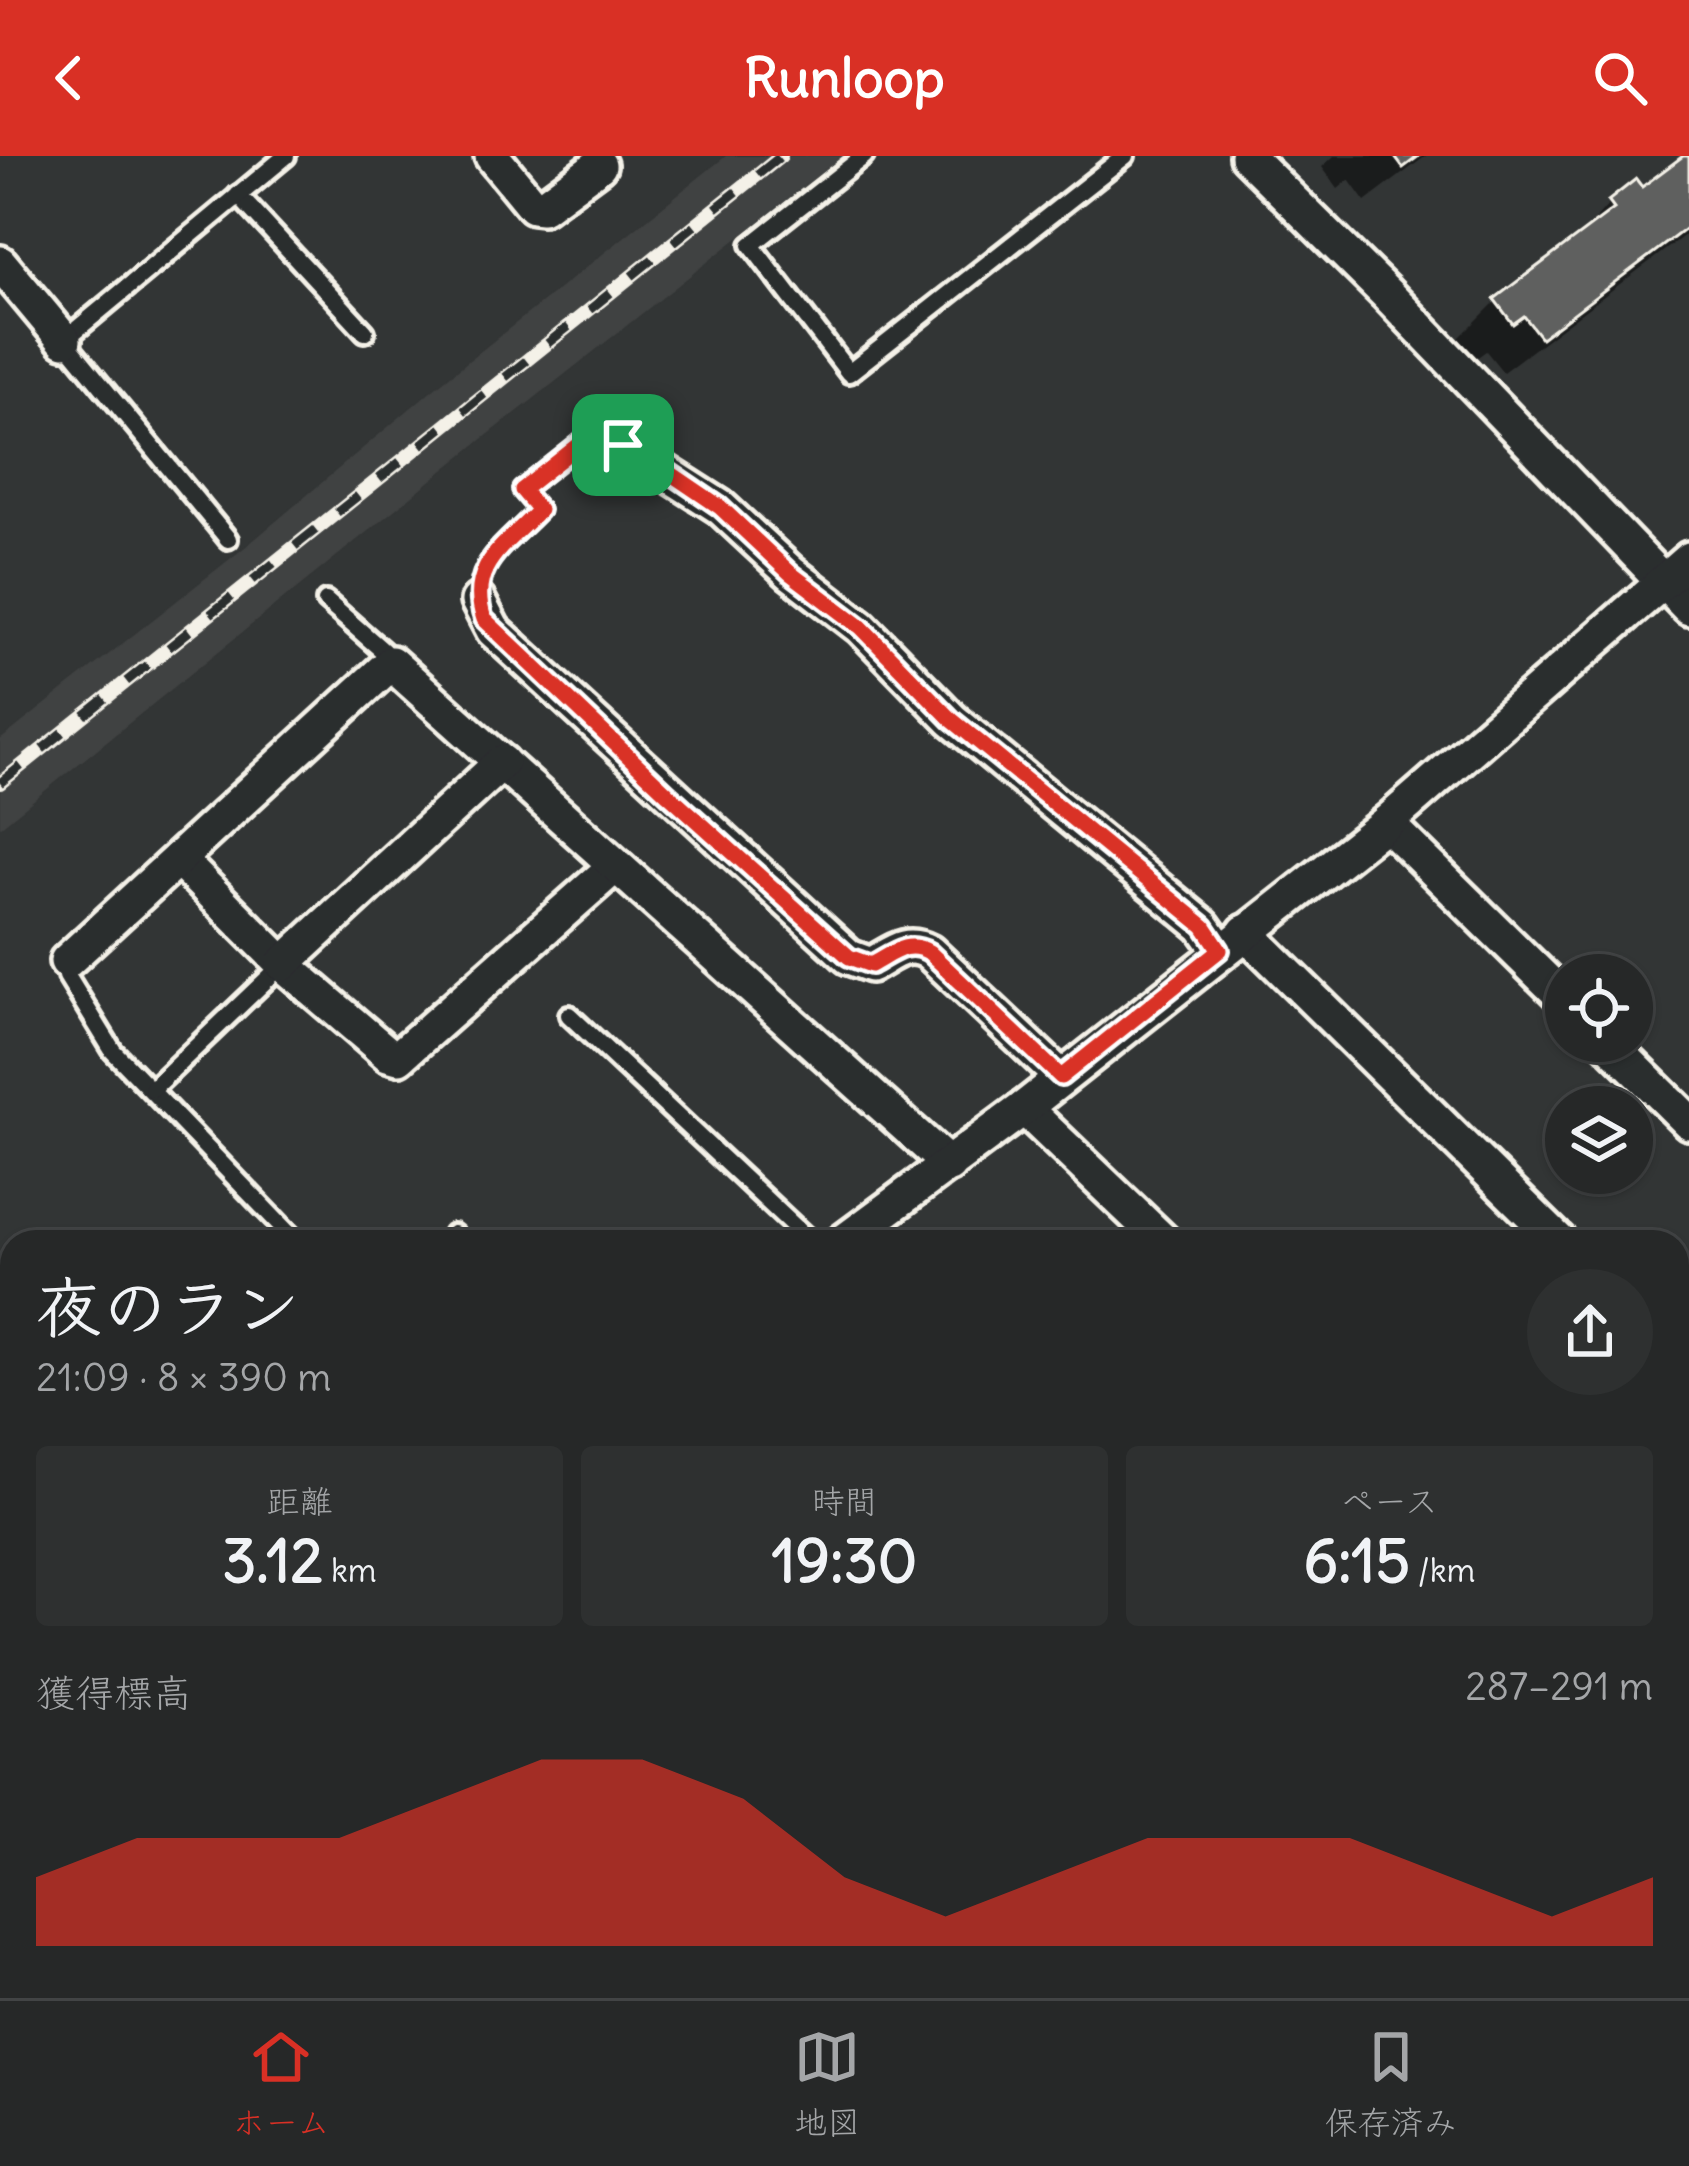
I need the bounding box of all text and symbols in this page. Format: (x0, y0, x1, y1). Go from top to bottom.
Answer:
text: Runloop (744, 44, 945, 112)
icon: back (36, 45, 102, 111)
icon: search (1587, 45, 1653, 111)
pin (572, 394, 674, 496)
icon: arrive (590, 412, 656, 478)
map controls (1545, 954, 1653, 1194)
button: locate (1545, 954, 1653, 1062)
button: layers (1545, 1086, 1653, 1194)
text: 夜のラン (36, 1266, 300, 1349)
button: share (1527, 1269, 1653, 1395)
text: 21:09 · 8 × 390 m (36, 1353, 331, 1402)
text: 距離 (267, 1480, 333, 1522)
text: 時間 (812, 1480, 878, 1522)
text: ペース (1341, 1480, 1438, 1522)
text: 3.12 (222, 1523, 323, 1598)
text: 19:30 (772, 1523, 917, 1598)
text: 6:15 (1303, 1523, 1410, 1598)
text: km (323, 1549, 377, 1591)
text: /km (1410, 1549, 1476, 1591)
text: 287–291 m (1465, 1662, 1653, 1711)
text: 獲得標高 (36, 1669, 192, 1718)
tab: ホーム (232, 2024, 330, 2144)
tab: 地図 (794, 2024, 860, 2144)
tab: 保存済み (1325, 2024, 1457, 2144)

